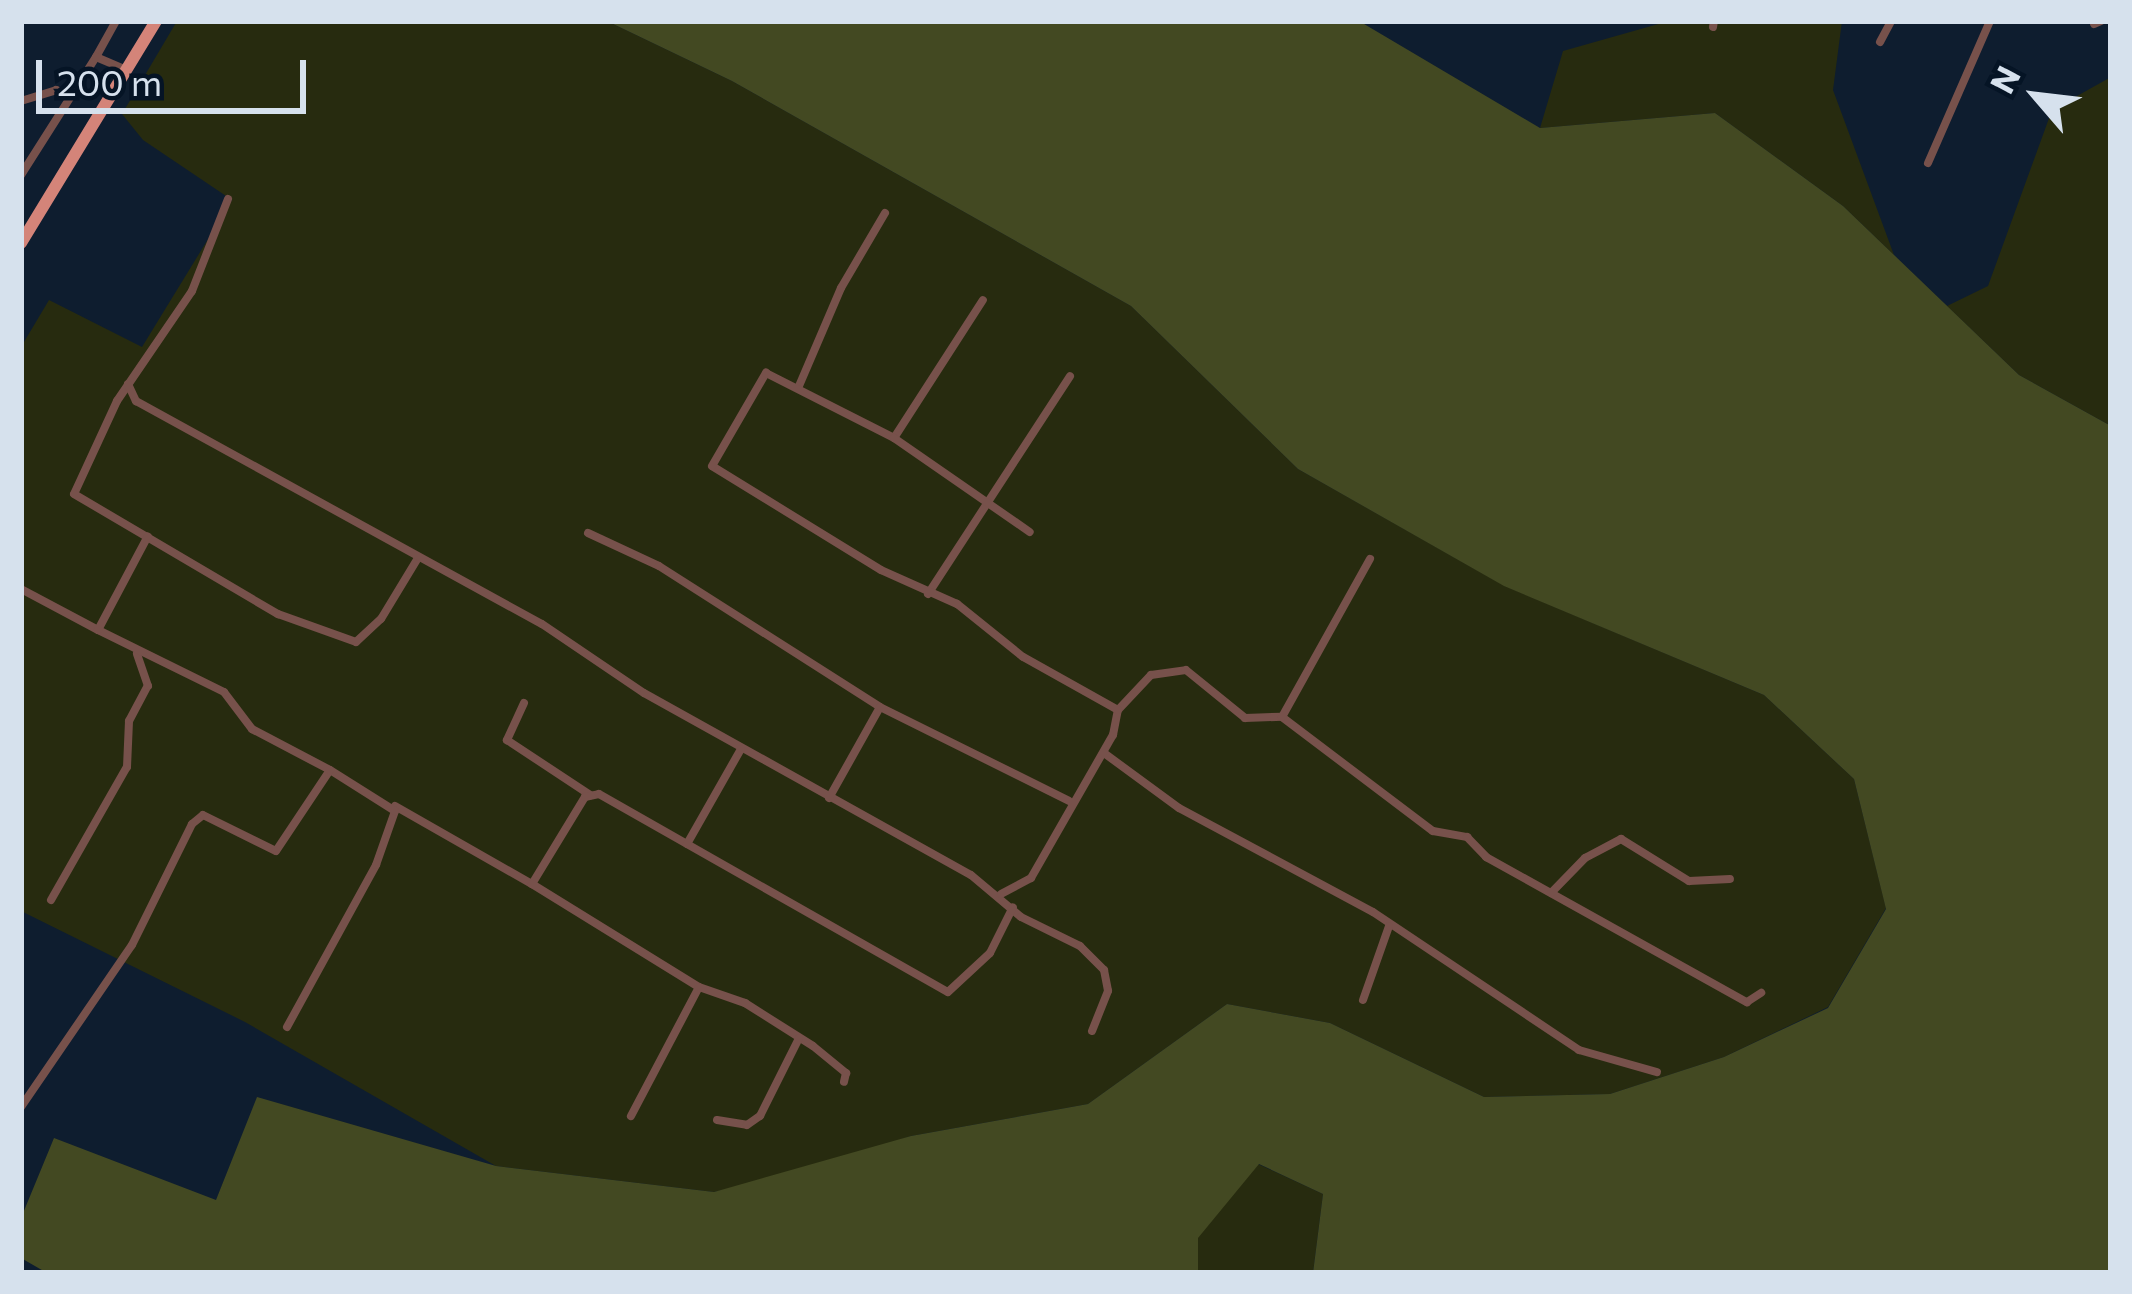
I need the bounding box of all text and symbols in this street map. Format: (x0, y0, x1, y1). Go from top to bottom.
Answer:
scale bar (42, 36, 312, 110)
north arrow (1976, 36, 2096, 156)
text: N (1980, 58, 2028, 99)
text: 200 m (57, 59, 162, 103)

